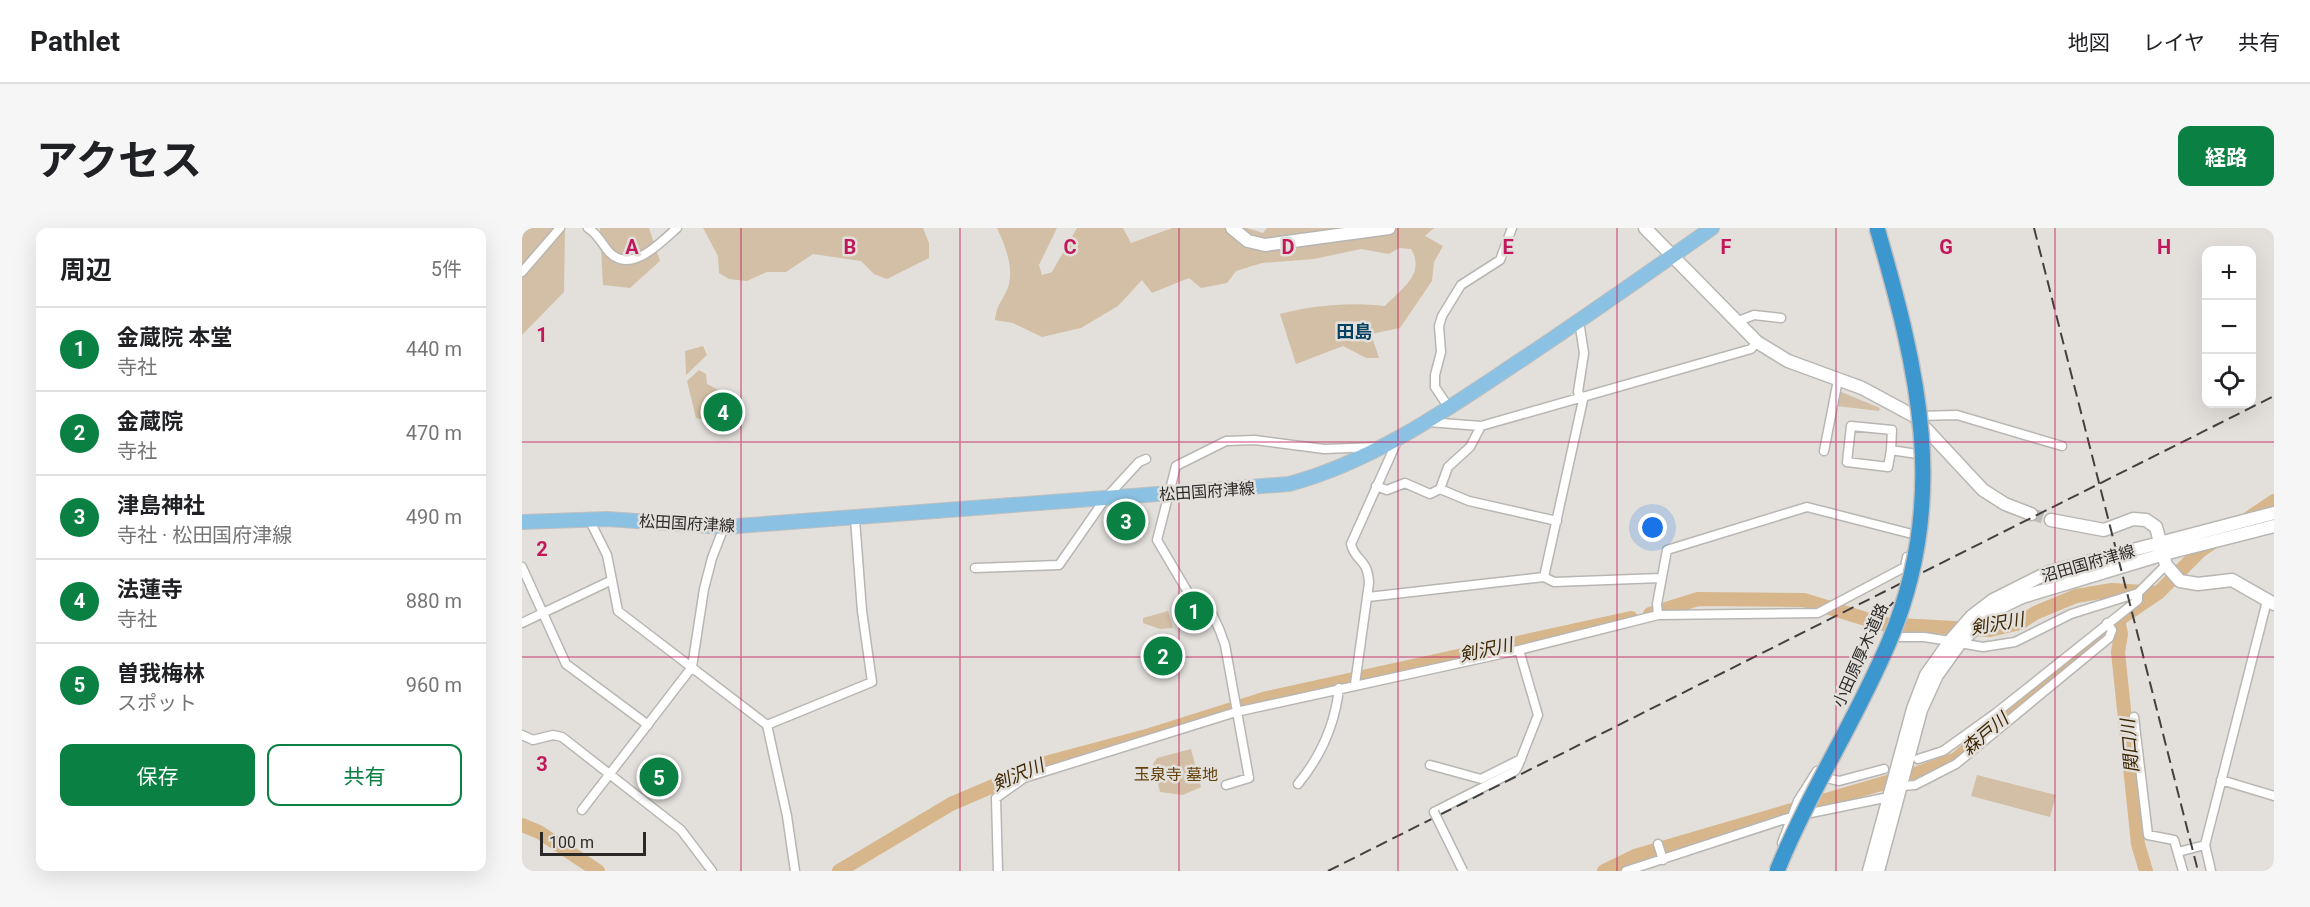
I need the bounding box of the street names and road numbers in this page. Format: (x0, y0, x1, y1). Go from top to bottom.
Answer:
street label: 松田国府津線 (1158, 479, 1256, 504)
street label: 松田国府津線 (639, 511, 735, 535)
street label: 沼田国府津線 (2039, 541, 2137, 586)
street label: 小田原厚木道路 (1829, 600, 1892, 710)

